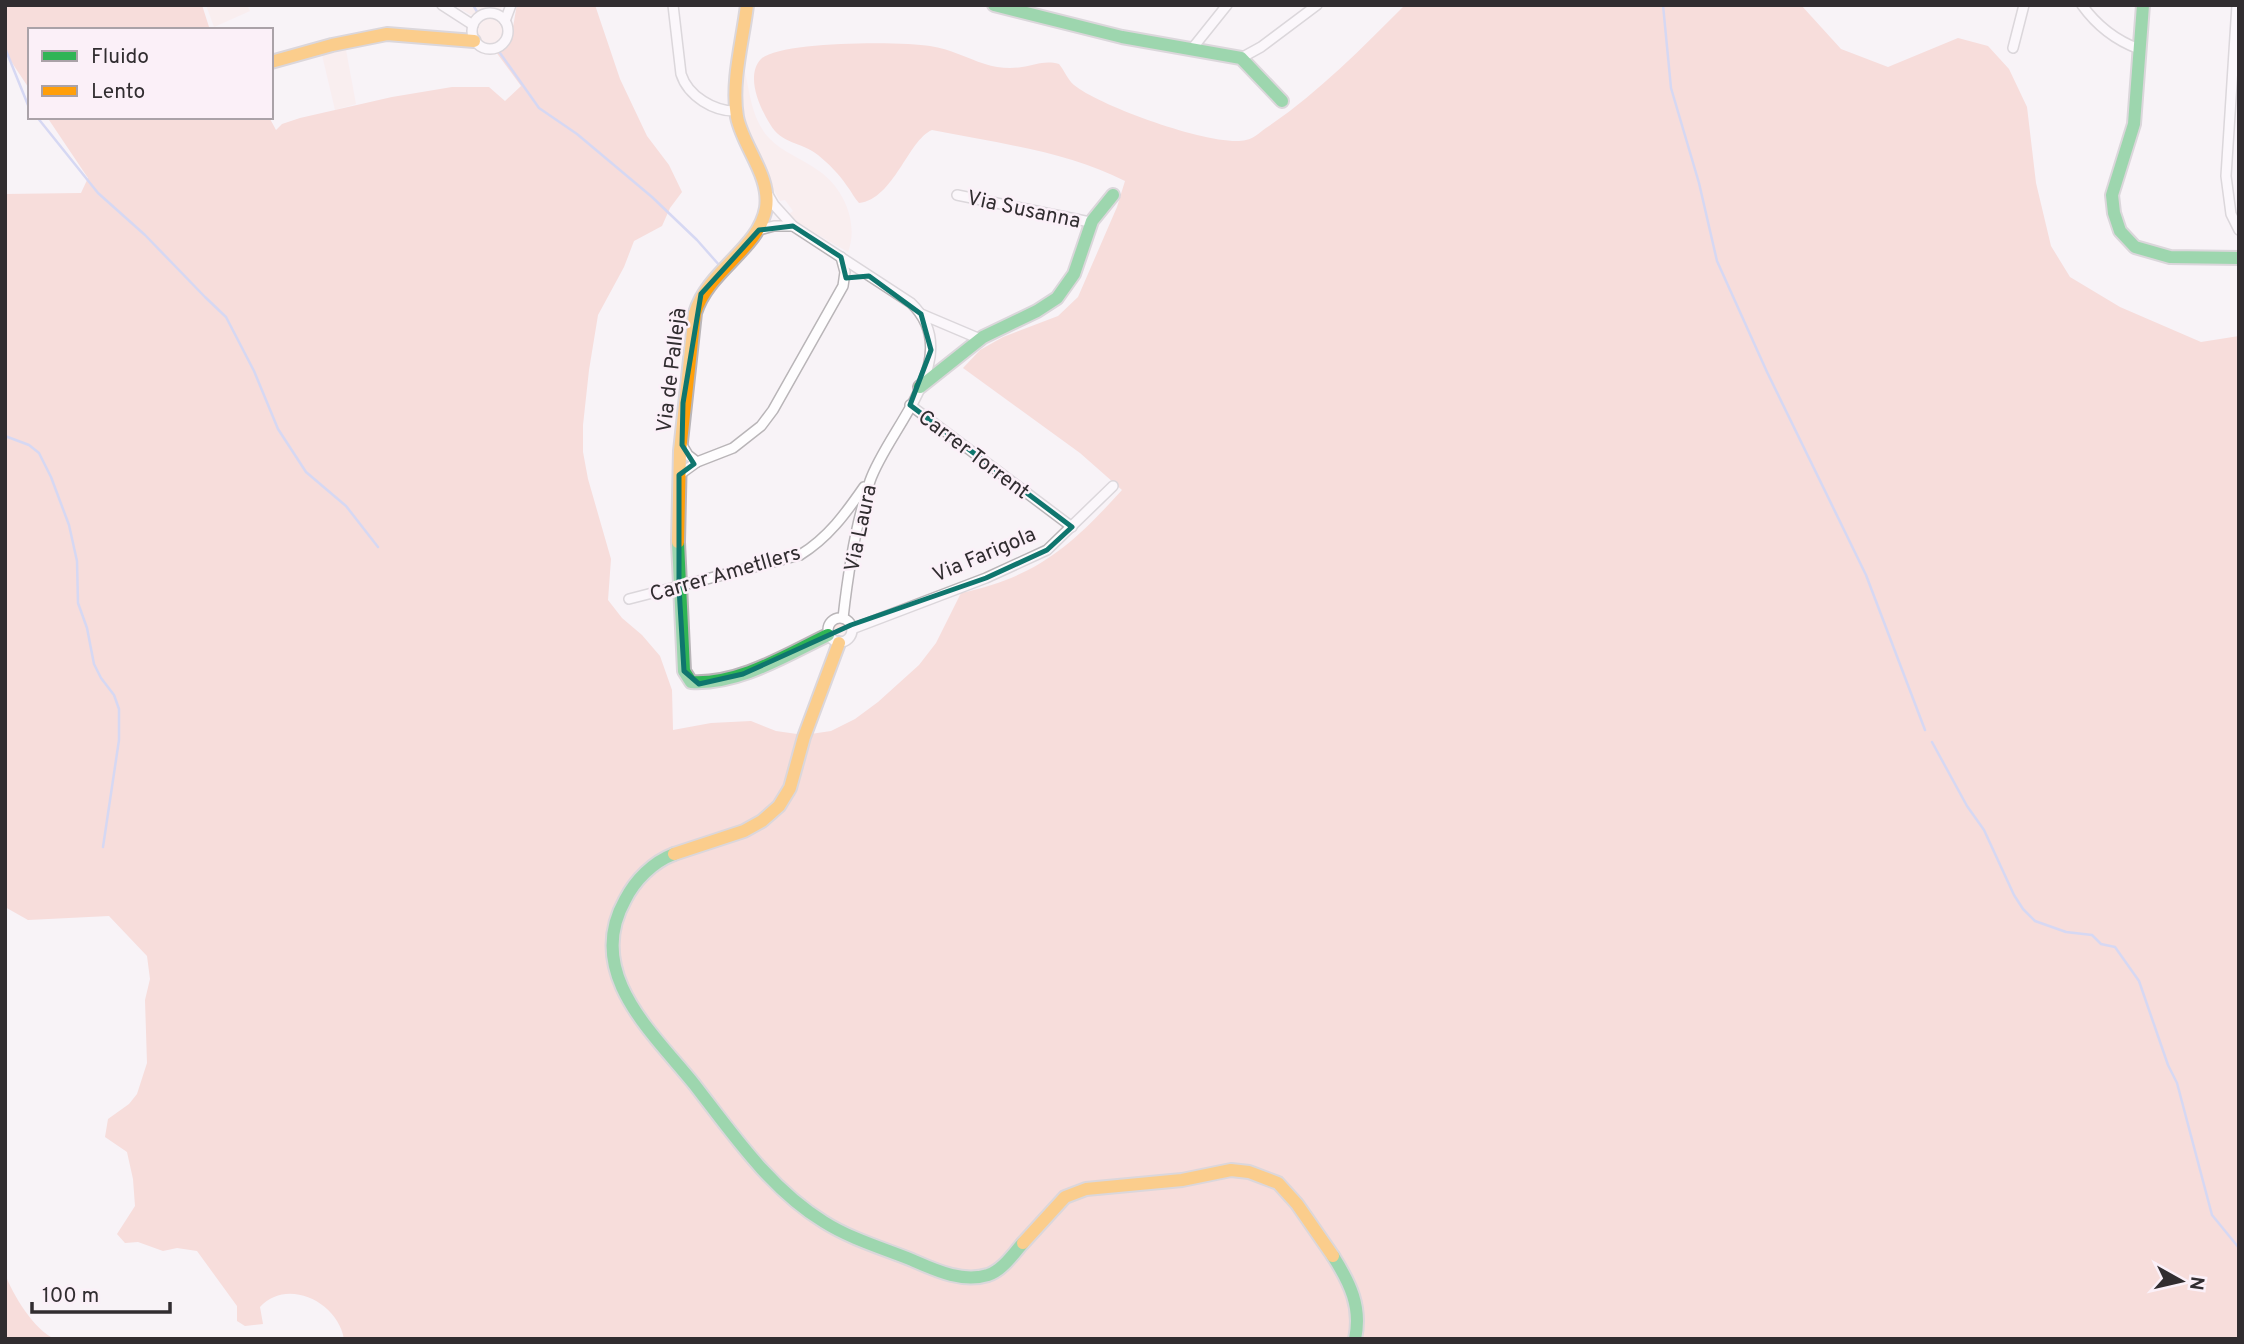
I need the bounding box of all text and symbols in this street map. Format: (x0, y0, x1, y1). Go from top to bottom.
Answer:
legend (28, 28, 273, 119)
text: Fluido (91, 44, 149, 71)
text: Lento (91, 79, 145, 106)
street label: Via Susanna (964, 185, 1083, 236)
street label: Via de Pallejà (651, 306, 694, 434)
street label: Carrer Torrent (912, 404, 1034, 506)
street label: Via Laura (839, 482, 884, 574)
street label: Via Farigola (929, 521, 1040, 589)
street label: Carrer Ametllers (647, 540, 804, 609)
north arrow (2146, 1246, 2216, 1316)
scale bar (32, 1270, 170, 1314)
text: N (2183, 1275, 2209, 1292)
text: 100 m (42, 1283, 99, 1310)

